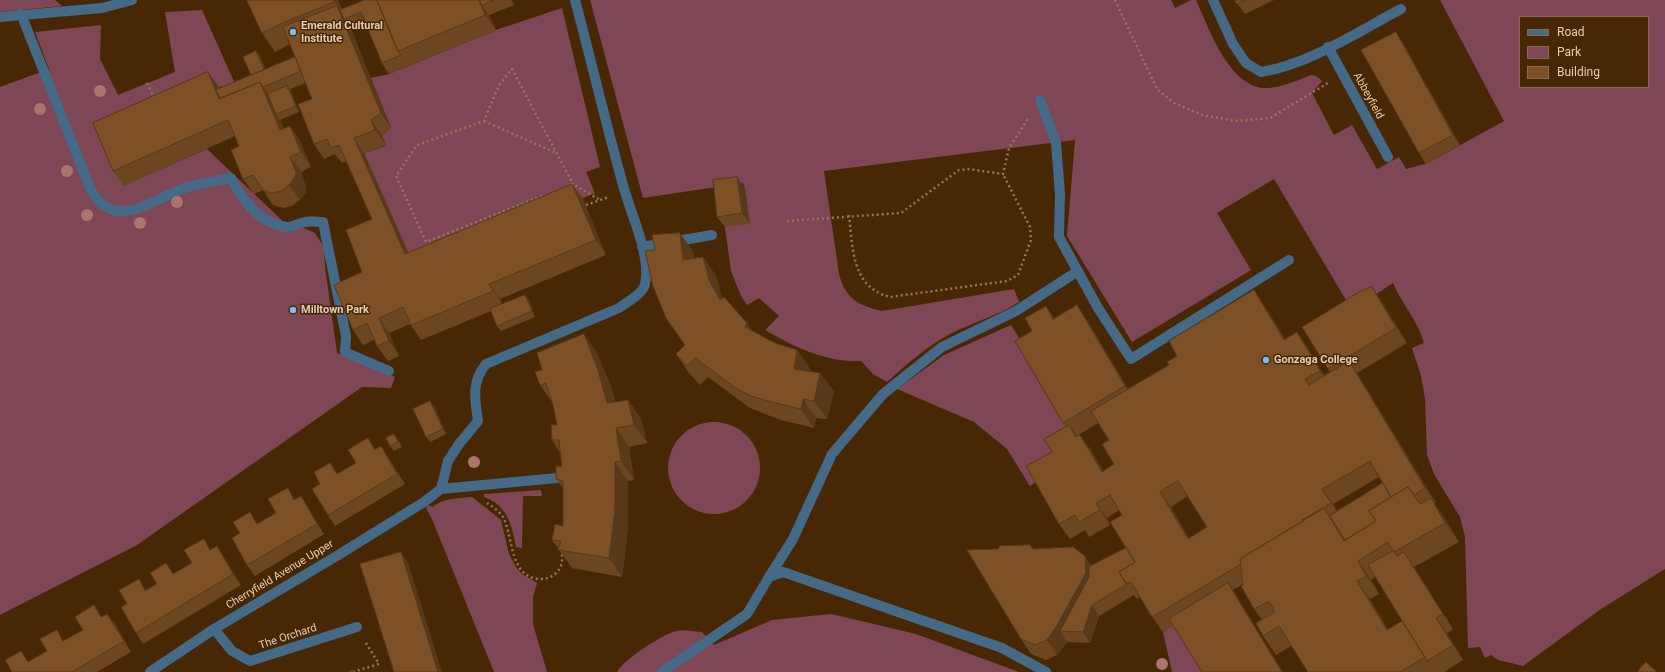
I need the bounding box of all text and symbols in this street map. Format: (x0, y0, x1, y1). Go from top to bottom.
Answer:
legend (1519, 16, 1649, 88)
place label: Emerald Cultural Institute (301, 19, 383, 45)
text: Road (1557, 25, 1585, 39)
marker: Emerald Cultural Institute (288, 27, 298, 37)
text: Park (1557, 45, 1581, 59)
text: Building (1557, 65, 1600, 79)
street label: Abbeyfield (1350, 70, 1386, 122)
place label: Milltown Park (301, 303, 369, 317)
marker: Milltown Park (288, 305, 298, 315)
place label: Gonzaga College (1274, 353, 1358, 367)
marker: Gonzaga College (1261, 355, 1271, 365)
street label: Cherryfield Avenue Upper (224, 538, 336, 612)
street label: The Orchard (257, 621, 319, 653)

